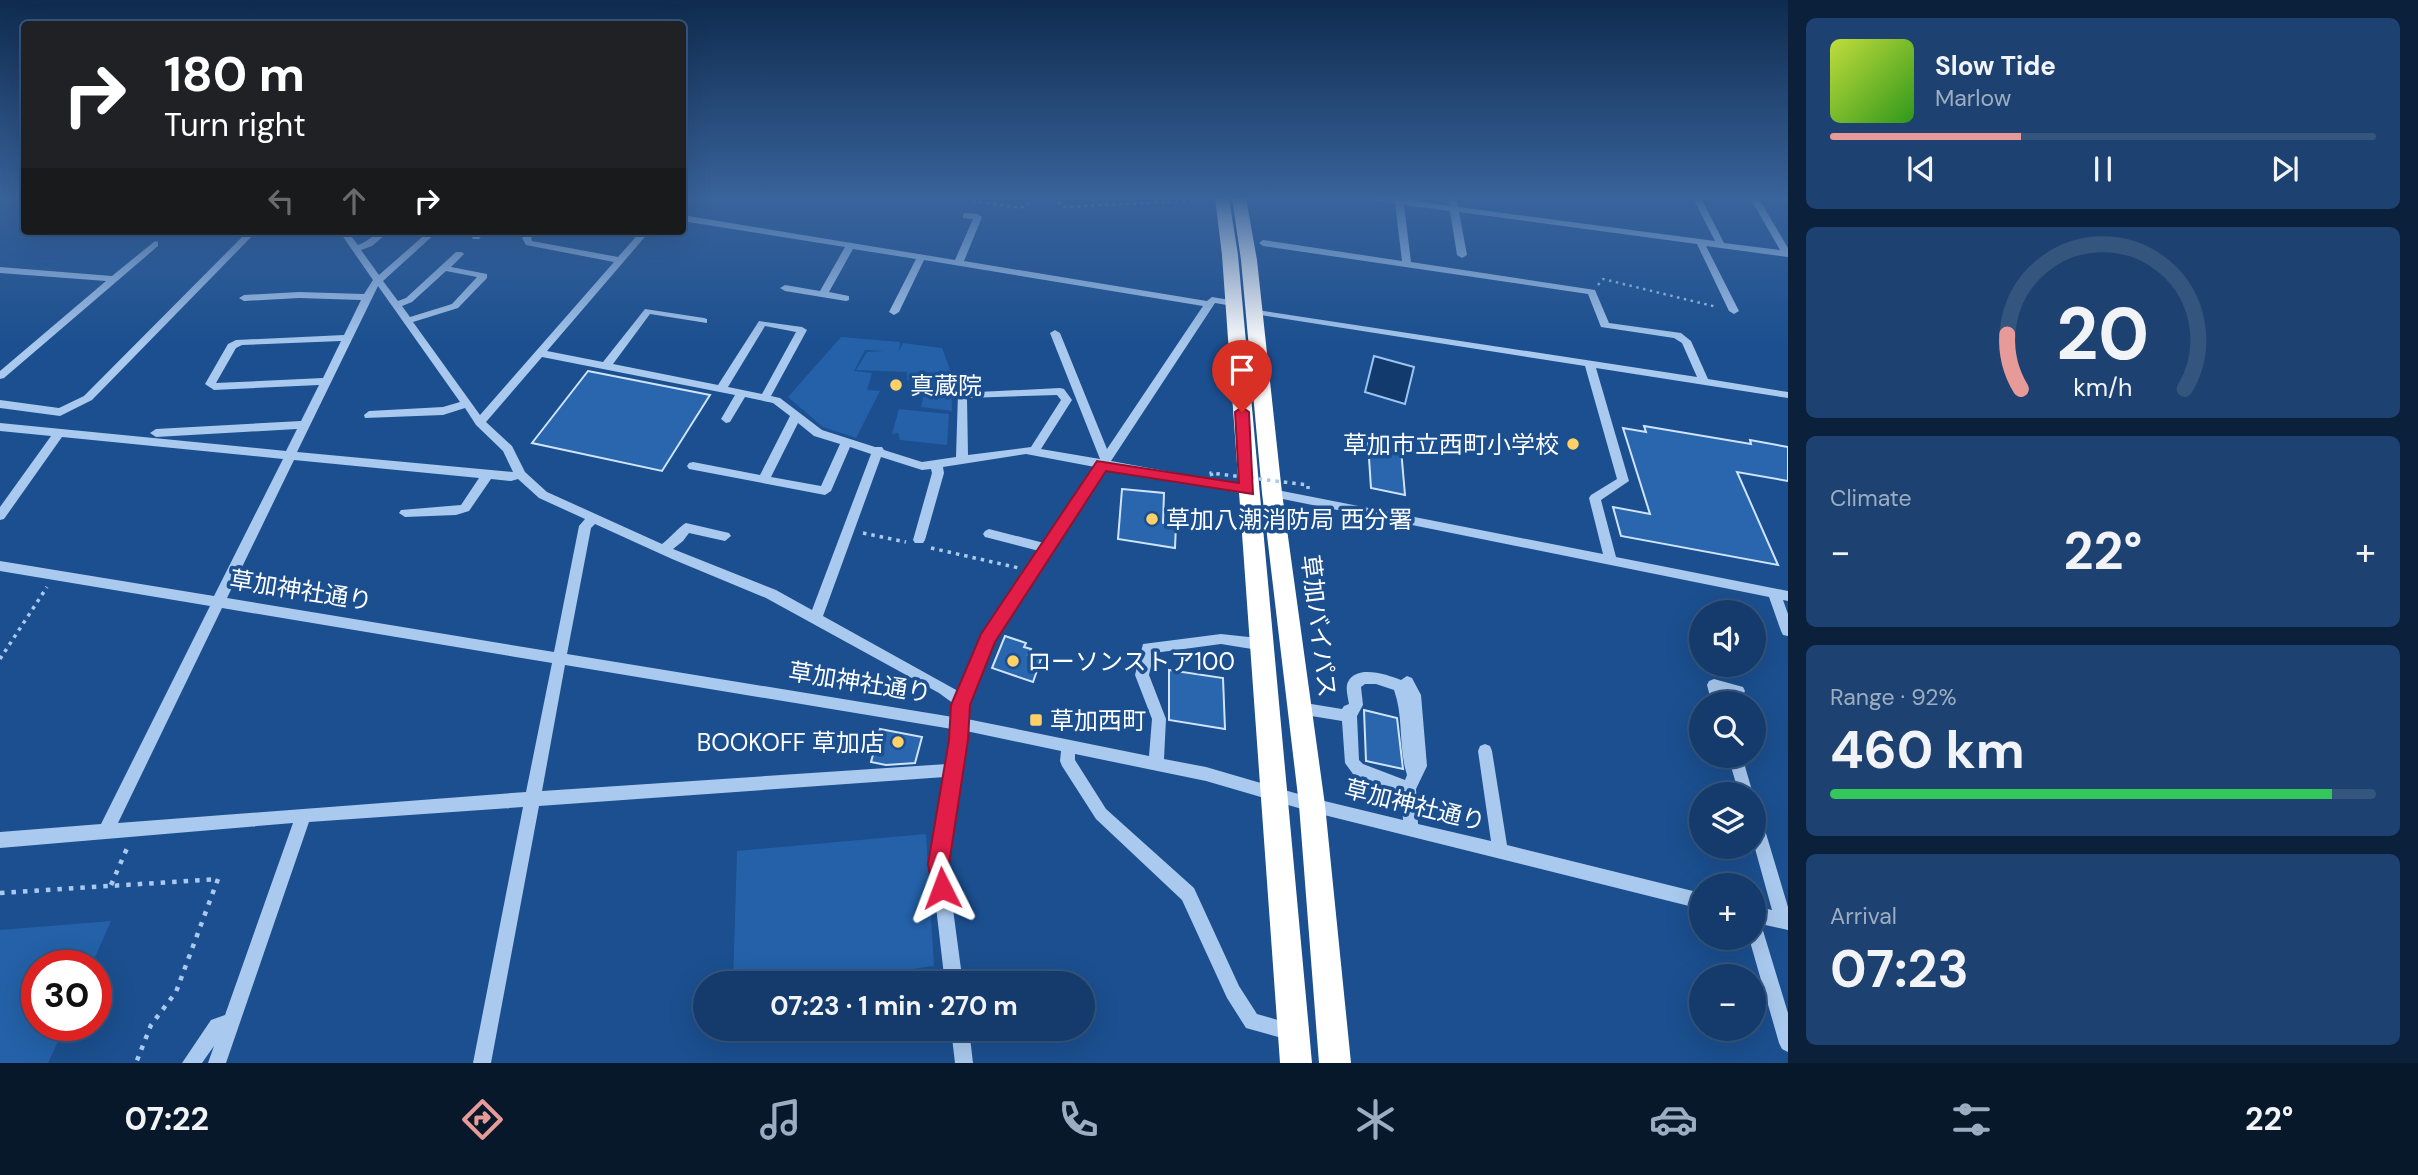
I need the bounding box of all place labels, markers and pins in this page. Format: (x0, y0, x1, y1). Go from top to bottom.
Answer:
pin (1212, 340, 1272, 412)
place label: 真蔵院 (910, 370, 982, 401)
marker: 真蔵院 (888, 377, 904, 393)
place label: 草加市立西町小学校 (1343, 429, 1559, 460)
marker: 草加市立西町小学校 (1565, 436, 1581, 452)
place label: 草加八潮消防局 西分署 (1166, 504, 1412, 535)
marker: 草加八潮消防局 西分署 (1144, 511, 1160, 527)
place label: ローソンストア100 (1027, 646, 1235, 677)
marker: ローソンストア100 (1005, 653, 1021, 669)
place label: 草加西町 (1050, 705, 1146, 736)
marker: 草加西町 (1028, 712, 1044, 728)
place label: BOOKOFF 草加店 (697, 727, 884, 758)
marker: BOOKOFF 草加店 (890, 734, 906, 750)

